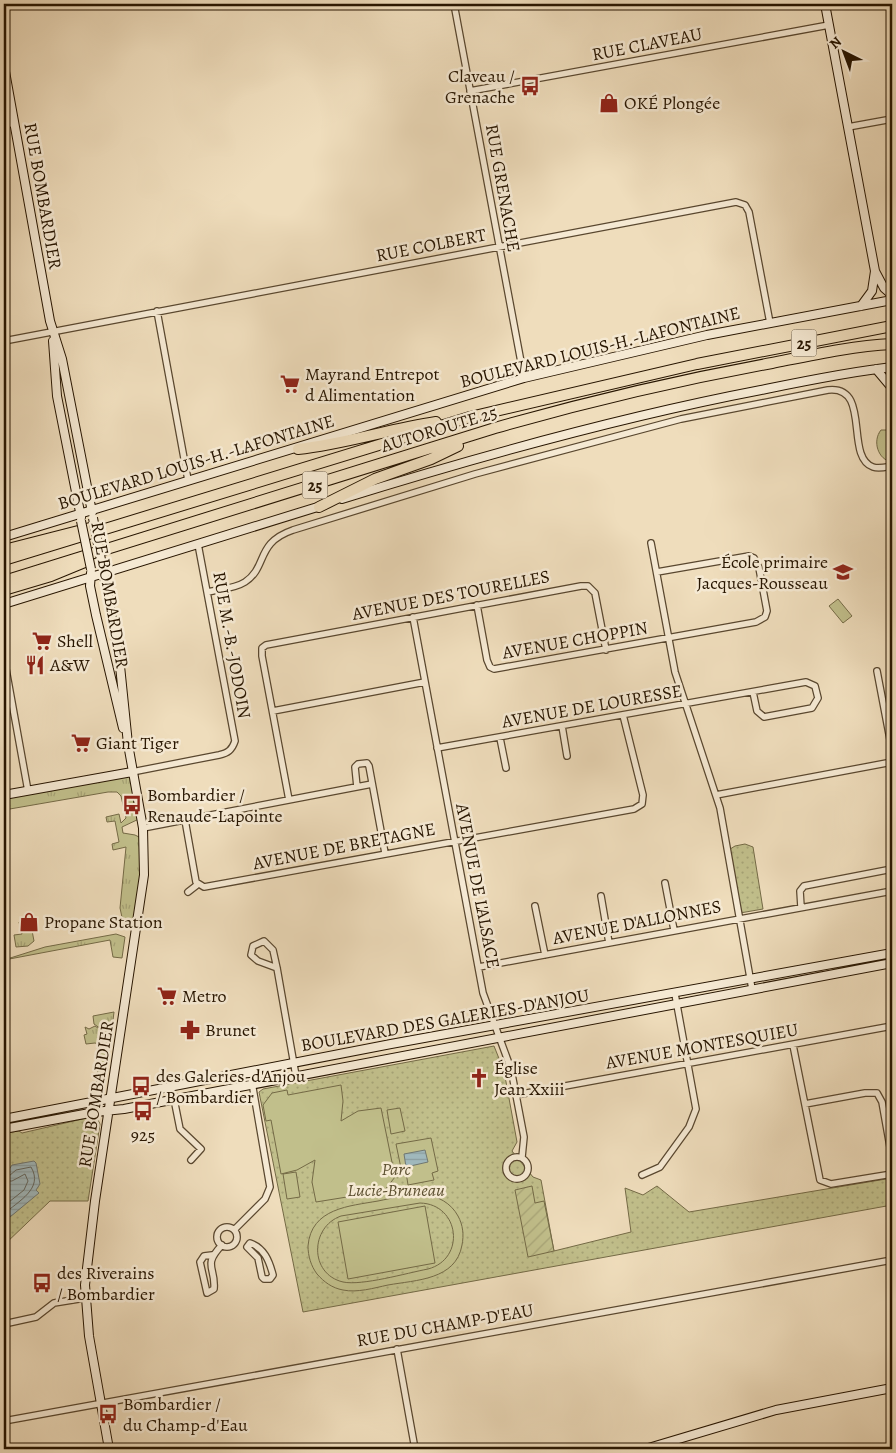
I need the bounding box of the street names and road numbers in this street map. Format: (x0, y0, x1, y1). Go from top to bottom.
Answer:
street label: RUE CLAVEAU (590, 22, 704, 66)
street label: RUE BOMBARDIER (18, 121, 68, 271)
street label: RUE GRENACHE (480, 122, 526, 254)
street label: RUE COLBERT (374, 223, 488, 267)
street label: BOULEVARD LOUIS-H.-LAFONTAINE (457, 301, 743, 393)
road number: 25 (792, 329, 816, 356)
street label: AUTOROUTE 25 (377, 400, 500, 458)
street label: BOULEVARD LOUIS-H.-LAFONTAINE (55, 408, 337, 516)
road number: 25 (302, 472, 328, 498)
street label: RUE BOMBARDIER (85, 520, 135, 670)
street label: AVENUE DES TOURELLES (349, 564, 552, 626)
street label: RUE M.-B.-JODOIN (207, 570, 257, 720)
street label: AVENUE CHOPPIN (499, 615, 650, 665)
street label: AVENUE DE LOURESSE (499, 678, 684, 734)
street label: AVENUE DE L'ALSACE (450, 800, 506, 971)
street label: AVENUE DE BRETAGNE (250, 817, 437, 876)
street label: AVENUE D'ALLONNES (550, 894, 723, 950)
street label: BOULEVARD DES GALERIES-D'ANJOU (299, 983, 591, 1057)
street label: AVENUE MONTESQUIEU (603, 1017, 800, 1075)
street label: RUE BOMBARDIER (73, 1019, 119, 1169)
street label: RUE DU CHAMP-D'EAU (355, 1298, 535, 1352)

